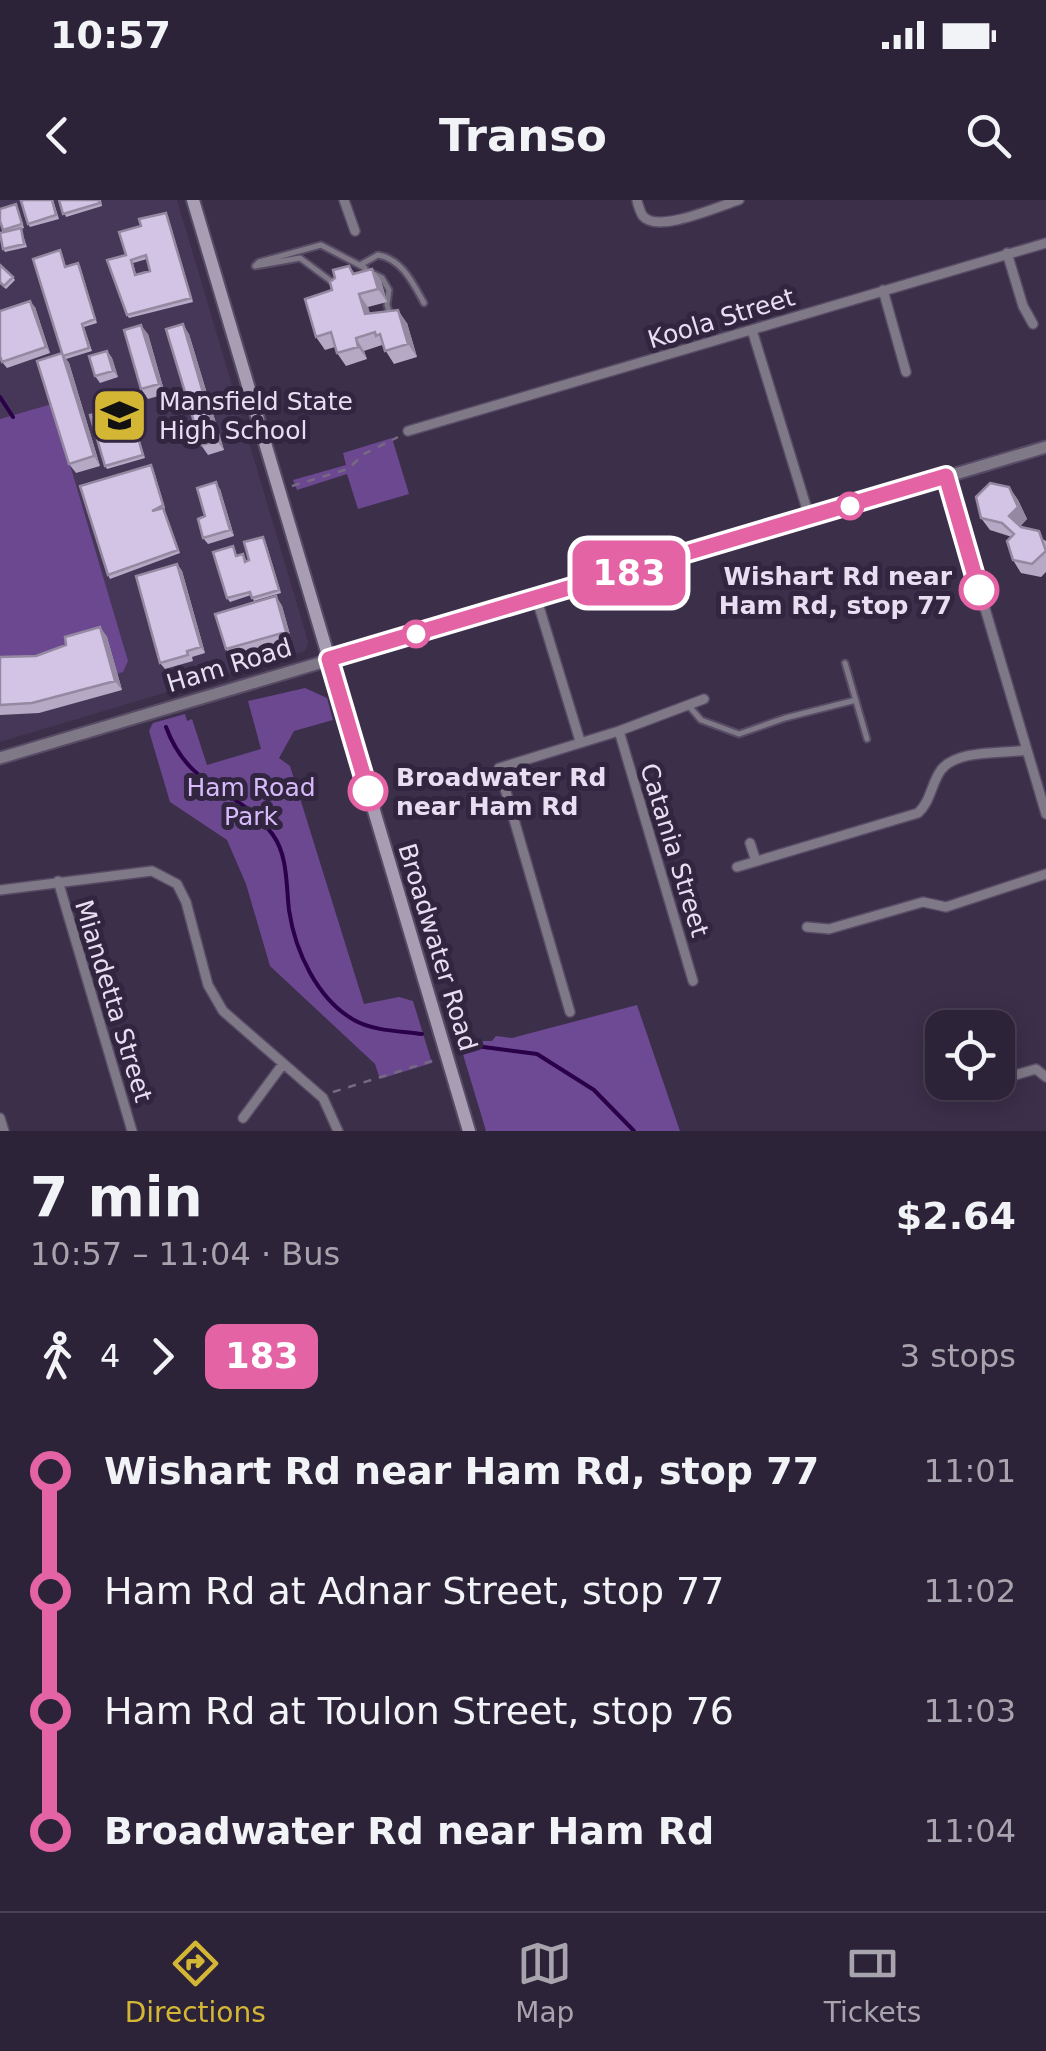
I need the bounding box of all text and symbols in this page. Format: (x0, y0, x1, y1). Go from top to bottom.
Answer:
text: 10:57 (50, 13, 171, 57)
icon: back (30, 108, 85, 163)
icon: search (961, 108, 1016, 163)
text: Transo (439, 109, 607, 162)
street label: Koola Street (644, 282, 798, 355)
school or university icon: Mansfield State High School (90, 385, 150, 445)
place label: Mansfield State High School (159, 387, 353, 445)
unlabelled marker (837, 493, 863, 519)
line badge: 183 (572, 540, 686, 606)
text: 183 (592, 553, 666, 593)
place label: Wishart Rd near Ham Rd, stop 77 (719, 562, 953, 620)
marker: Wishart Rd near Ham Rd, stop 77 (960, 571, 998, 609)
unlabelled marker (403, 621, 429, 647)
street label: Ham Road (163, 633, 295, 698)
street label: Catania Street (634, 760, 715, 941)
place label: Broadwater Rd near Ham Rd (396, 763, 606, 821)
marker: Broadwater Rd near Ham Rd (349, 772, 387, 810)
park label: Ham Road Park (186, 773, 316, 831)
street label: Broadwater Road (392, 840, 483, 1054)
street label: Miandetta Street (69, 897, 158, 1106)
map controls (925, 1010, 1015, 1100)
button: locate (925, 1010, 1015, 1100)
text: 7 min (30, 1165, 203, 1229)
text: $2.64 (896, 1194, 1016, 1238)
text: 10:57 – 11:04 · Bus (30, 1235, 340, 1273)
icon: walk (30, 1329, 85, 1384)
icon: forward (135, 1329, 190, 1384)
text: 183 (225, 1336, 298, 1376)
text: 4 (100, 1337, 120, 1375)
text: 3 stops (900, 1337, 1016, 1375)
text: Wishart Rd near Ham Rd, stop 77 (104, 1449, 819, 1493)
text: 11:01 (924, 1452, 1016, 1490)
text: Ham Rd at Adnar Street, stop 77 (104, 1569, 724, 1613)
text: 11:02 (924, 1572, 1016, 1610)
text: Ham Rd at Toulon Street, stop 76 (104, 1689, 734, 1733)
text: 11:03 (924, 1692, 1016, 1730)
text: Broadwater Rd near Ham Rd (104, 1809, 714, 1853)
text: 11:04 (924, 1812, 1016, 1850)
tab: Directions (125, 1936, 266, 2029)
tab: Map (515, 1936, 574, 2029)
tab: Tickets (824, 1936, 921, 2029)

